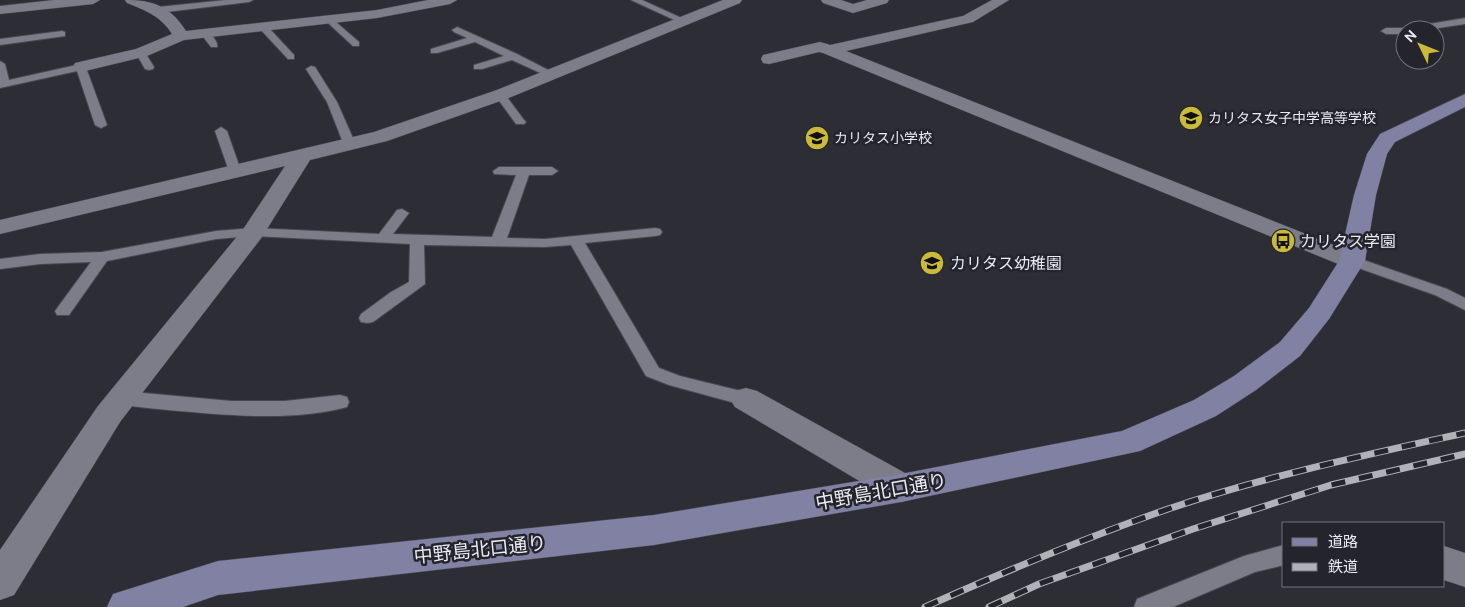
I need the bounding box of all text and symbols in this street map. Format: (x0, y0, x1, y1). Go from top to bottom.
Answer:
north arrow (1395, 20, 1445, 70)
text: N (1401, 27, 1420, 45)
school or university icon: カリタス女子中学高等学校 (1178, 105, 1204, 131)
place label: カリタス女子中学高等学校 (1208, 110, 1376, 126)
school or university icon: カリタス小学校 (804, 125, 830, 151)
place label: カリタス小学校 (834, 130, 932, 146)
bus stop icon: カリタス学園 (1270, 228, 1296, 254)
place label: カリタス学園 (1300, 232, 1396, 250)
school or university icon: カリタス幼稚園 (919, 250, 945, 276)
place label: カリタス幼稚園 (950, 254, 1062, 272)
street label: 中野島北口通り (814, 469, 948, 513)
legend (1282, 522, 1445, 587)
street label: 中野島北口通り (413, 531, 547, 567)
text: 道路 (1328, 533, 1358, 550)
text: 鉄道 (1328, 558, 1358, 575)

